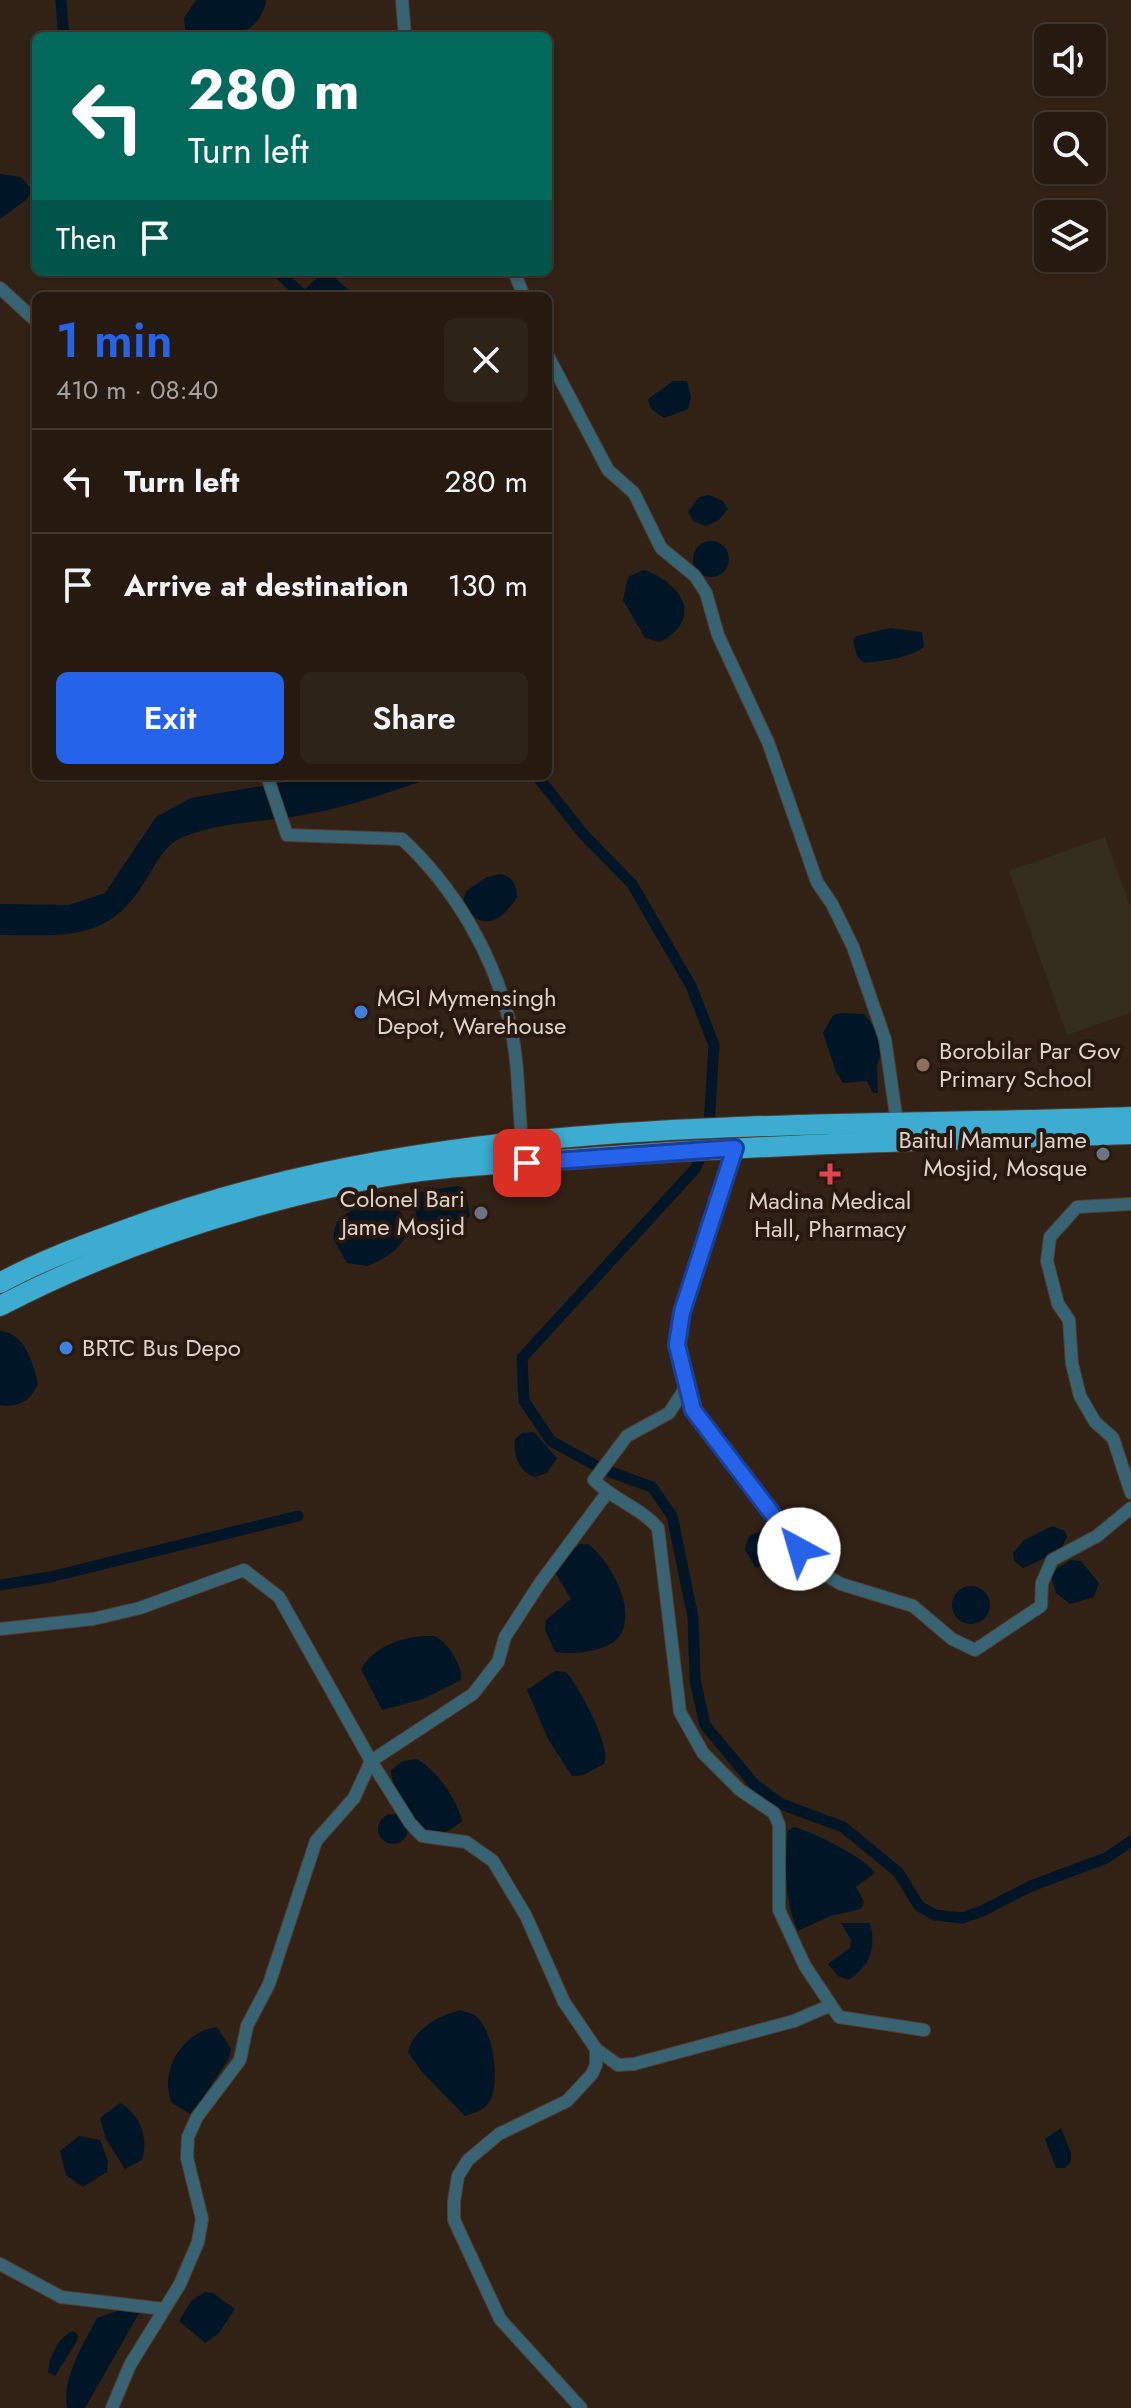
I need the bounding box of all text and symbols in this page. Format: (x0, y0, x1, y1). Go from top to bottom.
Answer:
map controls (1034, 24, 1106, 272)
button: sound (1034, 24, 1106, 96)
text: 280 m (188, 49, 360, 130)
icon: left (56, 64, 160, 168)
button: search (1034, 112, 1106, 184)
text: Turn left (188, 124, 309, 176)
button: layers (1034, 200, 1106, 272)
icon: arrive (133, 216, 177, 260)
text: Then (56, 217, 117, 260)
text: 1 min (56, 306, 173, 375)
button: close (444, 318, 528, 402)
text: 410 m · 08:40 (56, 371, 218, 409)
icon: left (56, 459, 100, 503)
text: Turn left (124, 460, 239, 503)
text: 280 m (444, 460, 528, 503)
icon: arrive (56, 563, 100, 607)
text: Arrive at destination (124, 564, 409, 607)
text: 130 m (448, 564, 528, 607)
button: Exit (56, 672, 284, 764)
button: Share (300, 672, 528, 764)
place label: MGI Mymensingh Depot, Warehouse (377, 980, 566, 1043)
marker: MGI Mymensingh Depot, Warehouse (352, 1003, 370, 1021)
place label: Borobilar Par Gov Primary School (939, 1033, 1121, 1096)
marker: Borobilar Par Gov Primary School (914, 1056, 932, 1074)
place label: Baitul Mamur Jame Mosjid, Mosque (899, 1122, 1087, 1185)
pin (493, 1129, 561, 1197)
icon: arrive (505, 1141, 549, 1185)
marker: Baitul Mamur Jame Mosjid, Mosque (1094, 1145, 1112, 1163)
marker: Madina Medical Hall, Pharmacy (821, 1165, 839, 1183)
place label: Colonel Bari Jame Mosjid (338, 1181, 465, 1244)
place label: Madina Medical Hall, Pharmacy (749, 1183, 911, 1246)
marker: Colonel Bari Jame Mosjid (472, 1204, 490, 1222)
place label: BRTC Bus Depo (82, 1330, 241, 1365)
marker: BRTC Bus Depo (57, 1339, 75, 1357)
position arrow (757, 1507, 841, 1591)

